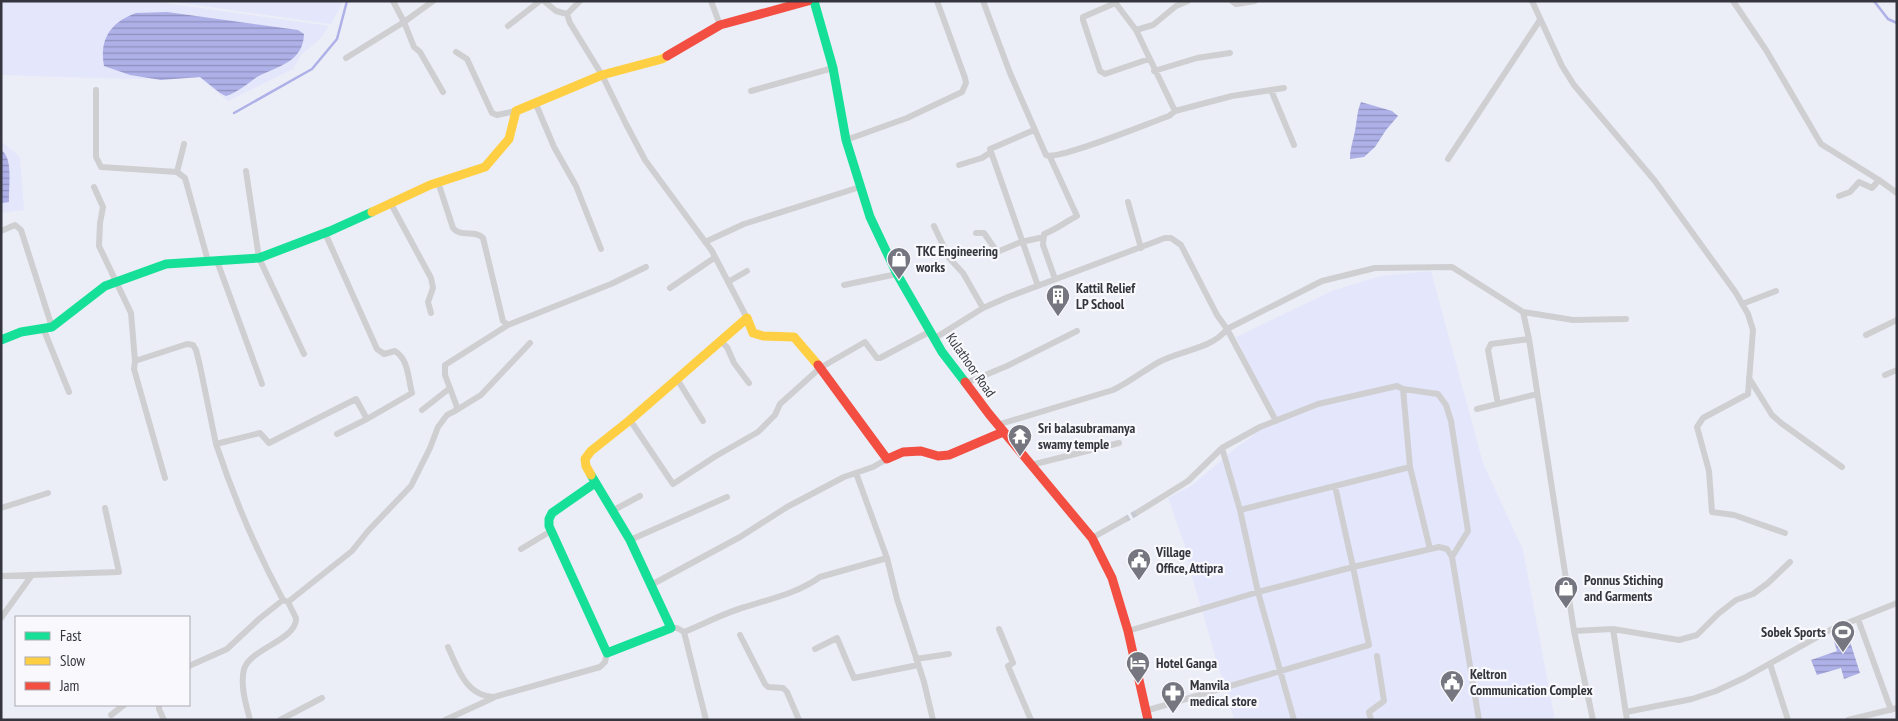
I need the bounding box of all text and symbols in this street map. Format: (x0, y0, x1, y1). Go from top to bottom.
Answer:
place label: TKC Engineering works (915, 242, 998, 276)
shop icon: TKC Engineering works (886, 246, 912, 280)
place label: Kattil Relief LP School (1076, 279, 1136, 313)
building icon: Kattil Relief LP School (1045, 283, 1071, 317)
street label: Kulathoor Road (942, 329, 1000, 401)
place label: Sri balasubramanya swamy temple (1038, 419, 1136, 453)
temple icon: Sri balasubramanya swamy temple (1007, 423, 1033, 457)
place label: Village Office, Attipra (1155, 543, 1223, 577)
public building icon: Village Office, Attipra (1126, 547, 1152, 581)
place label: Ponnus Stiching and Garments (1584, 571, 1663, 605)
shop icon: Ponnus Stiching and Garments (1553, 575, 1579, 609)
legend (15, 616, 190, 706)
sports icon: Sobek Sports (1830, 619, 1856, 653)
place label: Sobek Sports (1761, 623, 1826, 641)
text: Fast (60, 626, 81, 645)
hotel icon: Hotel Ganga (1125, 650, 1151, 684)
text: Slow (60, 651, 85, 670)
place label: Hotel Ganga (1156, 654, 1217, 672)
place label: Keltron Communication Complex (1470, 665, 1594, 699)
public building icon: Keltron Communication Complex (1439, 669, 1465, 703)
text: Jam (59, 676, 79, 695)
place label: Manvila medical store (1190, 676, 1257, 710)
pharmacy icon: Manvila medical store (1160, 680, 1186, 714)

